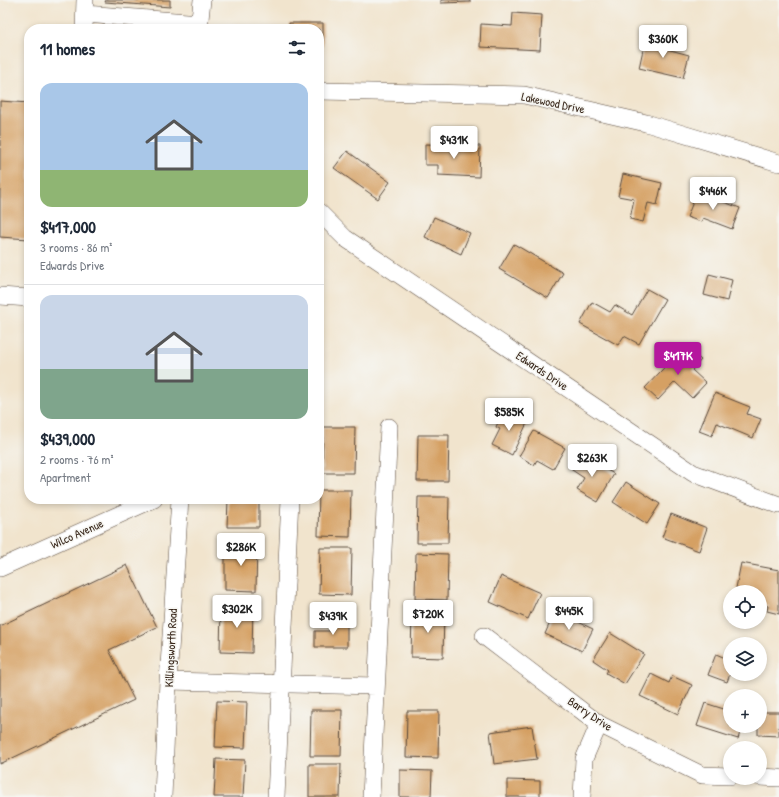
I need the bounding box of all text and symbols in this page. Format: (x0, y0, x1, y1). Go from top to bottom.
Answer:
pin: $360K (635, 25, 691, 59)
text: $360K (648, 29, 678, 47)
text: 11 homes (40, 37, 95, 60)
icon: filters (286, 37, 308, 59)
street label: Lakewood Drive (520, 88, 586, 118)
icon: home (138, 109, 210, 181)
pin: $431K (426, 126, 482, 160)
text: $431K (440, 130, 468, 148)
pin: $446K (685, 177, 741, 211)
text: $446K (699, 181, 727, 199)
text: $417,000 (40, 215, 96, 238)
text: 3 rooms · 86 m² (40, 238, 112, 256)
text: Edwards Drive (40, 256, 104, 274)
icon: home (138, 321, 210, 393)
pin: $417K (650, 342, 706, 376)
text: $417K (663, 346, 693, 364)
street label: Edwards Drive (513, 347, 572, 394)
pin: $585K (481, 398, 537, 432)
text: $585K (494, 402, 524, 420)
text: $439,000 (40, 427, 95, 450)
pin: $263K (564, 444, 620, 478)
text: $263K (577, 448, 607, 466)
text: 2 rooms · 76 m² (40, 450, 113, 468)
text: Apartment (40, 468, 91, 486)
street label: Wilco Avenue (48, 514, 106, 553)
pin: $286K (213, 533, 269, 567)
text: $286K (226, 537, 256, 555)
map controls (723, 585, 767, 785)
button: locate (723, 585, 767, 629)
pin: $302K (209, 595, 265, 629)
pin: $445K (541, 597, 597, 631)
text: $302K (221, 599, 253, 617)
pin: $720K (400, 600, 456, 634)
text: $445K (555, 601, 583, 619)
pin: $439K (305, 602, 361, 636)
text: $720K (412, 604, 444, 622)
text: $439K (319, 606, 347, 624)
street label: Killingsworth Road (160, 608, 181, 688)
button: layers (723, 637, 767, 681)
button: + (723, 689, 767, 733)
street label: Barry Drive (565, 692, 616, 735)
button: − (723, 741, 767, 785)

